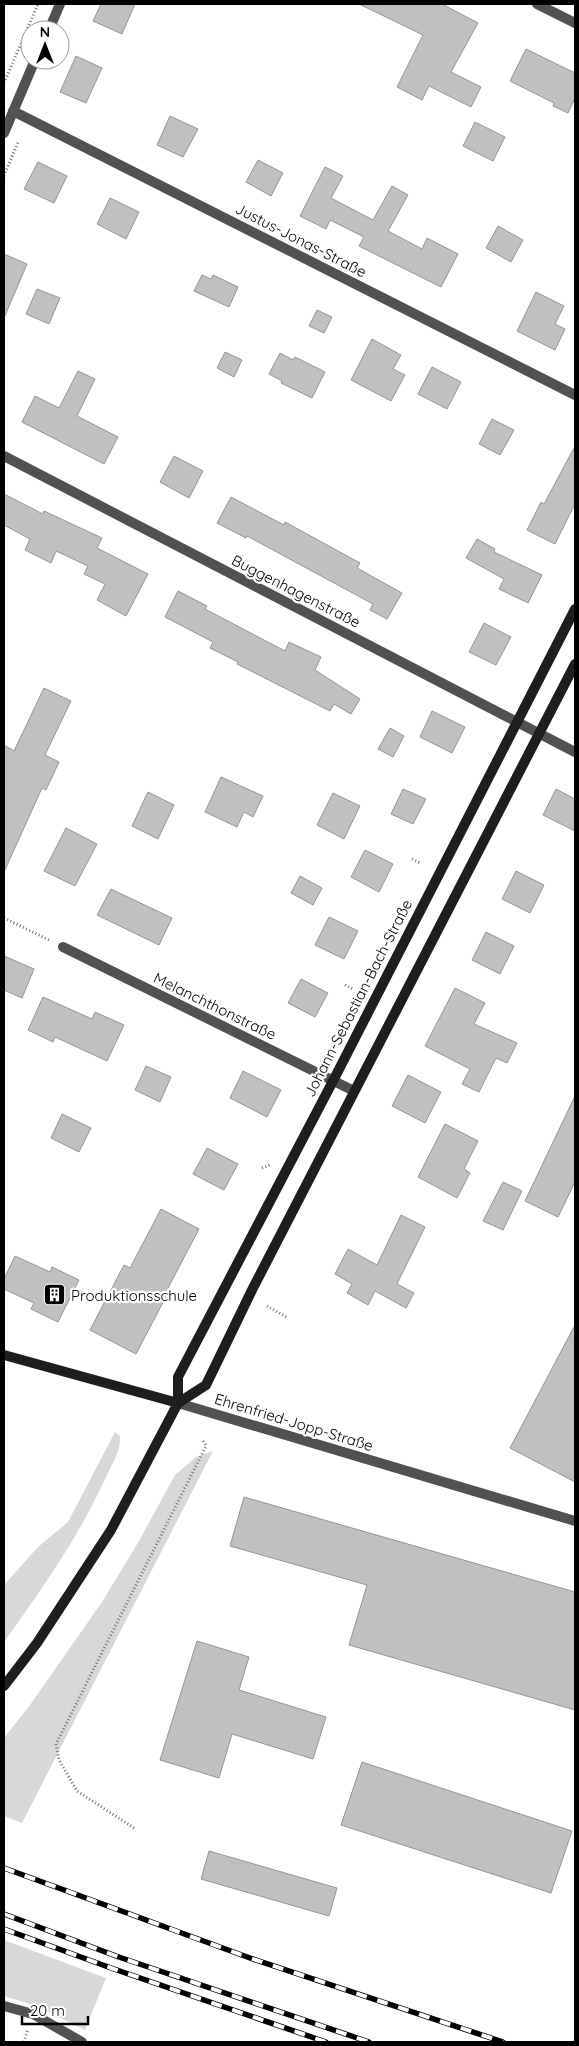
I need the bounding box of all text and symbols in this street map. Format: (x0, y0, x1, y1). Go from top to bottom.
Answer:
north arrow (20, 20, 70, 70)
text: N (40, 23, 50, 41)
street label: Justus-Jonas-Straße (232, 199, 370, 281)
street label: Buggenhagenstraße (228, 550, 364, 632)
street label: Johann-Sebastian-Bach-Straße (300, 896, 416, 1100)
street label: Melanchthonstraße (151, 968, 279, 1044)
building icon: Produktionsschule (43, 1283, 67, 1307)
place label: Produktionsschule (71, 1286, 197, 1305)
street label: Ehrenfried-Jopp-Straße (212, 1389, 376, 1455)
scale bar (22, 1994, 89, 2026)
text: 20 m (30, 2001, 65, 2020)

